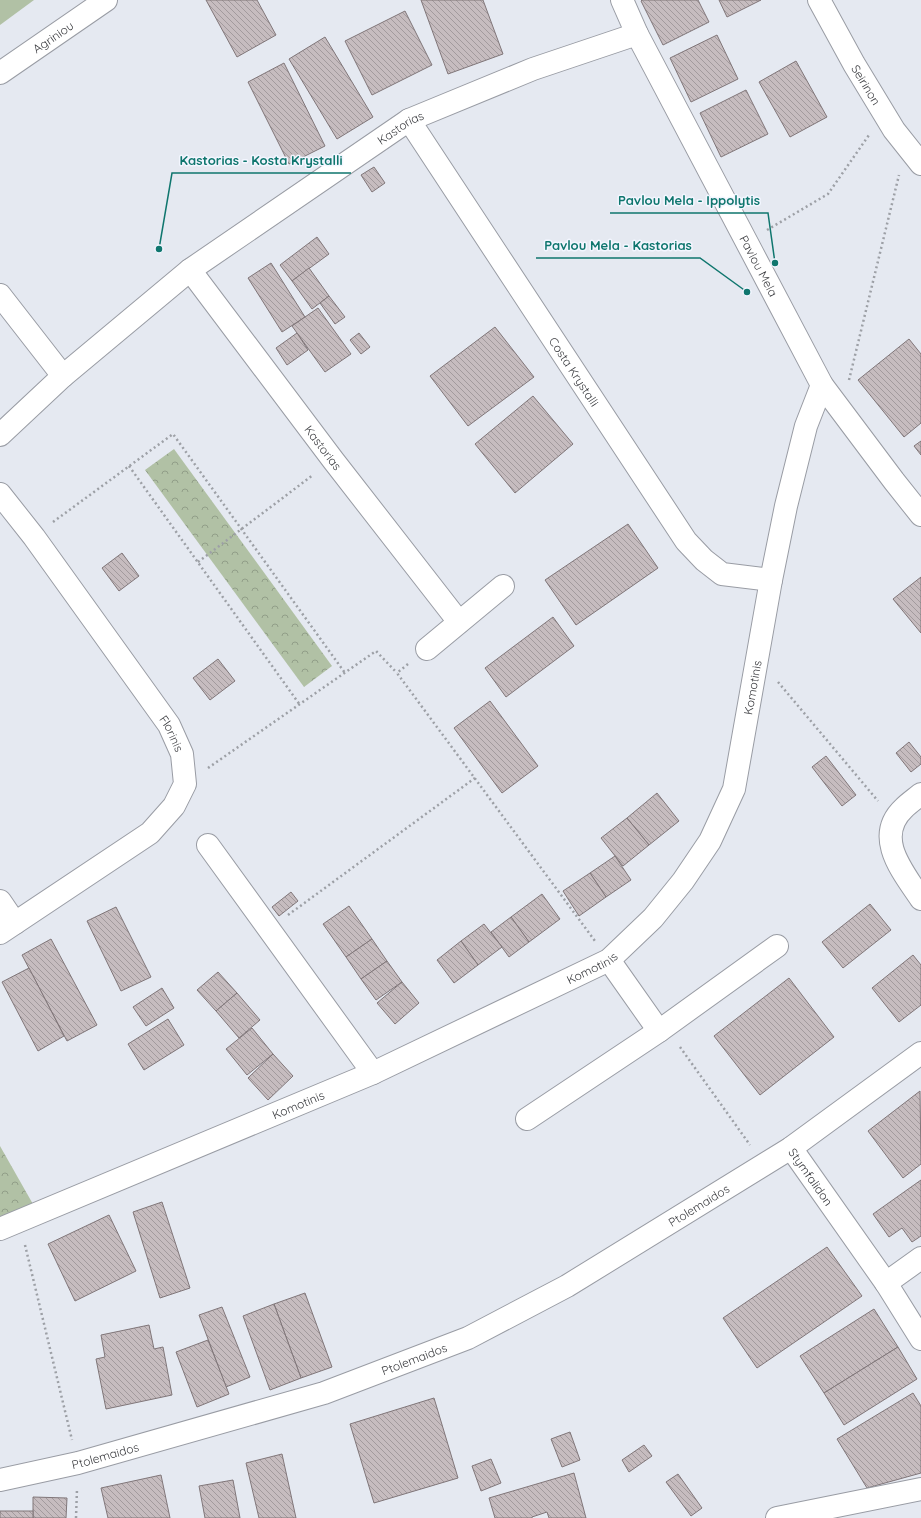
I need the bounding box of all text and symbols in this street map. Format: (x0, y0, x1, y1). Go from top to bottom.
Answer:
street label: Agriniou (29, 17, 76, 56)
street label: Seirinon (849, 62, 884, 107)
street label: Kastorias (374, 107, 426, 147)
callout: Kastorias - Kosta Krystalli (172, 148, 351, 173)
text: Kastorias - Kosta Krystalli (179, 152, 343, 168)
callout: Pavlou Mela - Ippolytis (610, 188, 768, 213)
text: Pavlou Mela - Ippolytis (618, 192, 760, 208)
street label: Pavlou Mela (737, 232, 781, 299)
callout: Pavlou Mela - Kastorias (536, 233, 700, 258)
text: Pavlou Mela - Kastorias (544, 237, 692, 253)
street label: Costa Krystalli (546, 334, 603, 409)
street label: Kastorias (302, 422, 346, 473)
street label: Komotinis (740, 659, 764, 716)
street label: Florinis (157, 712, 188, 754)
street label: Komotinis (564, 948, 621, 987)
street label: Komotinis (270, 1087, 327, 1122)
street label: Stymfalidon (786, 1145, 837, 1208)
street label: Ptolemaidos (665, 1180, 732, 1229)
street label: Ptolemaidos (379, 1339, 449, 1378)
street label: Ptolemaidos (70, 1439, 141, 1472)

